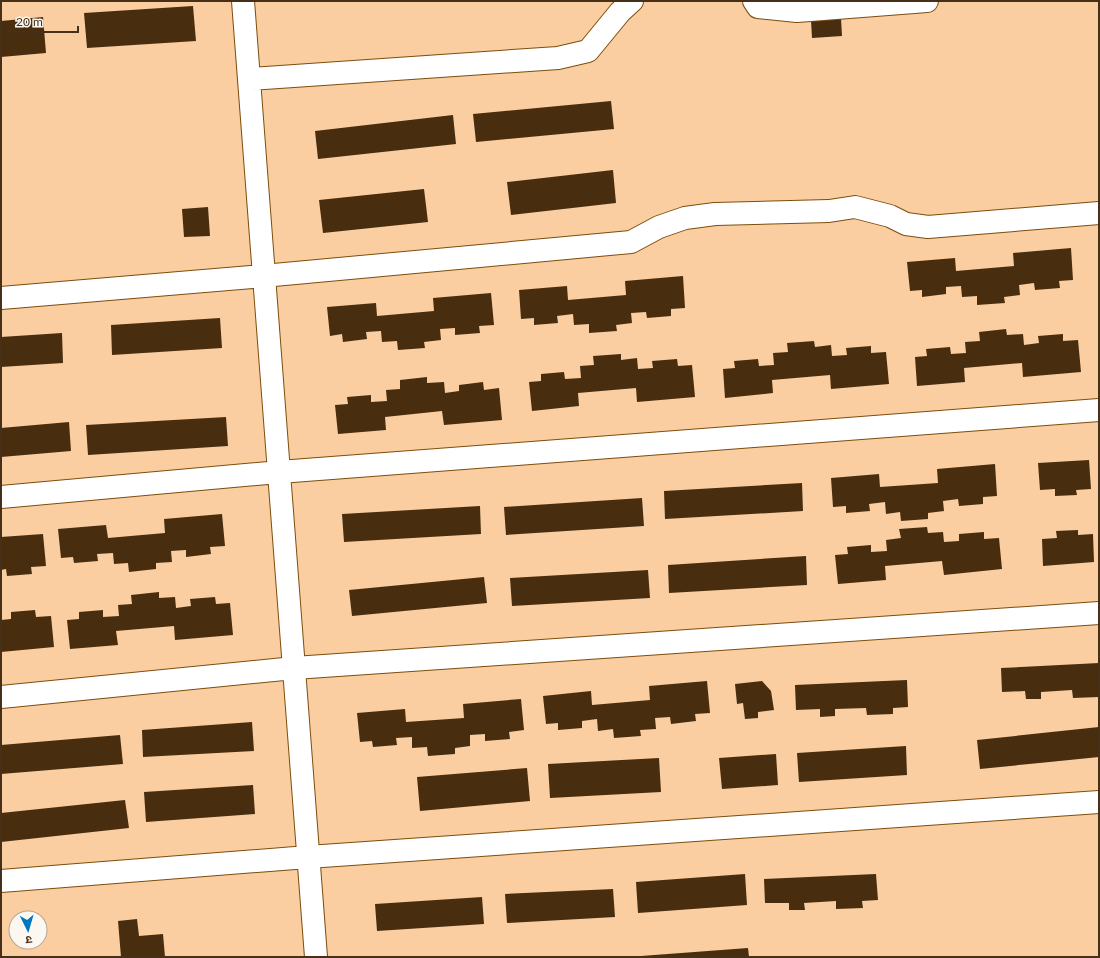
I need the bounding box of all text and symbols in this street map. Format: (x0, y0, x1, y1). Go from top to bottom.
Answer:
scale bar (10, 8, 78, 34)
text: 20 m (16, 14, 43, 29)
north arrow (8, 910, 48, 950)
text: उ (25, 934, 33, 947)

